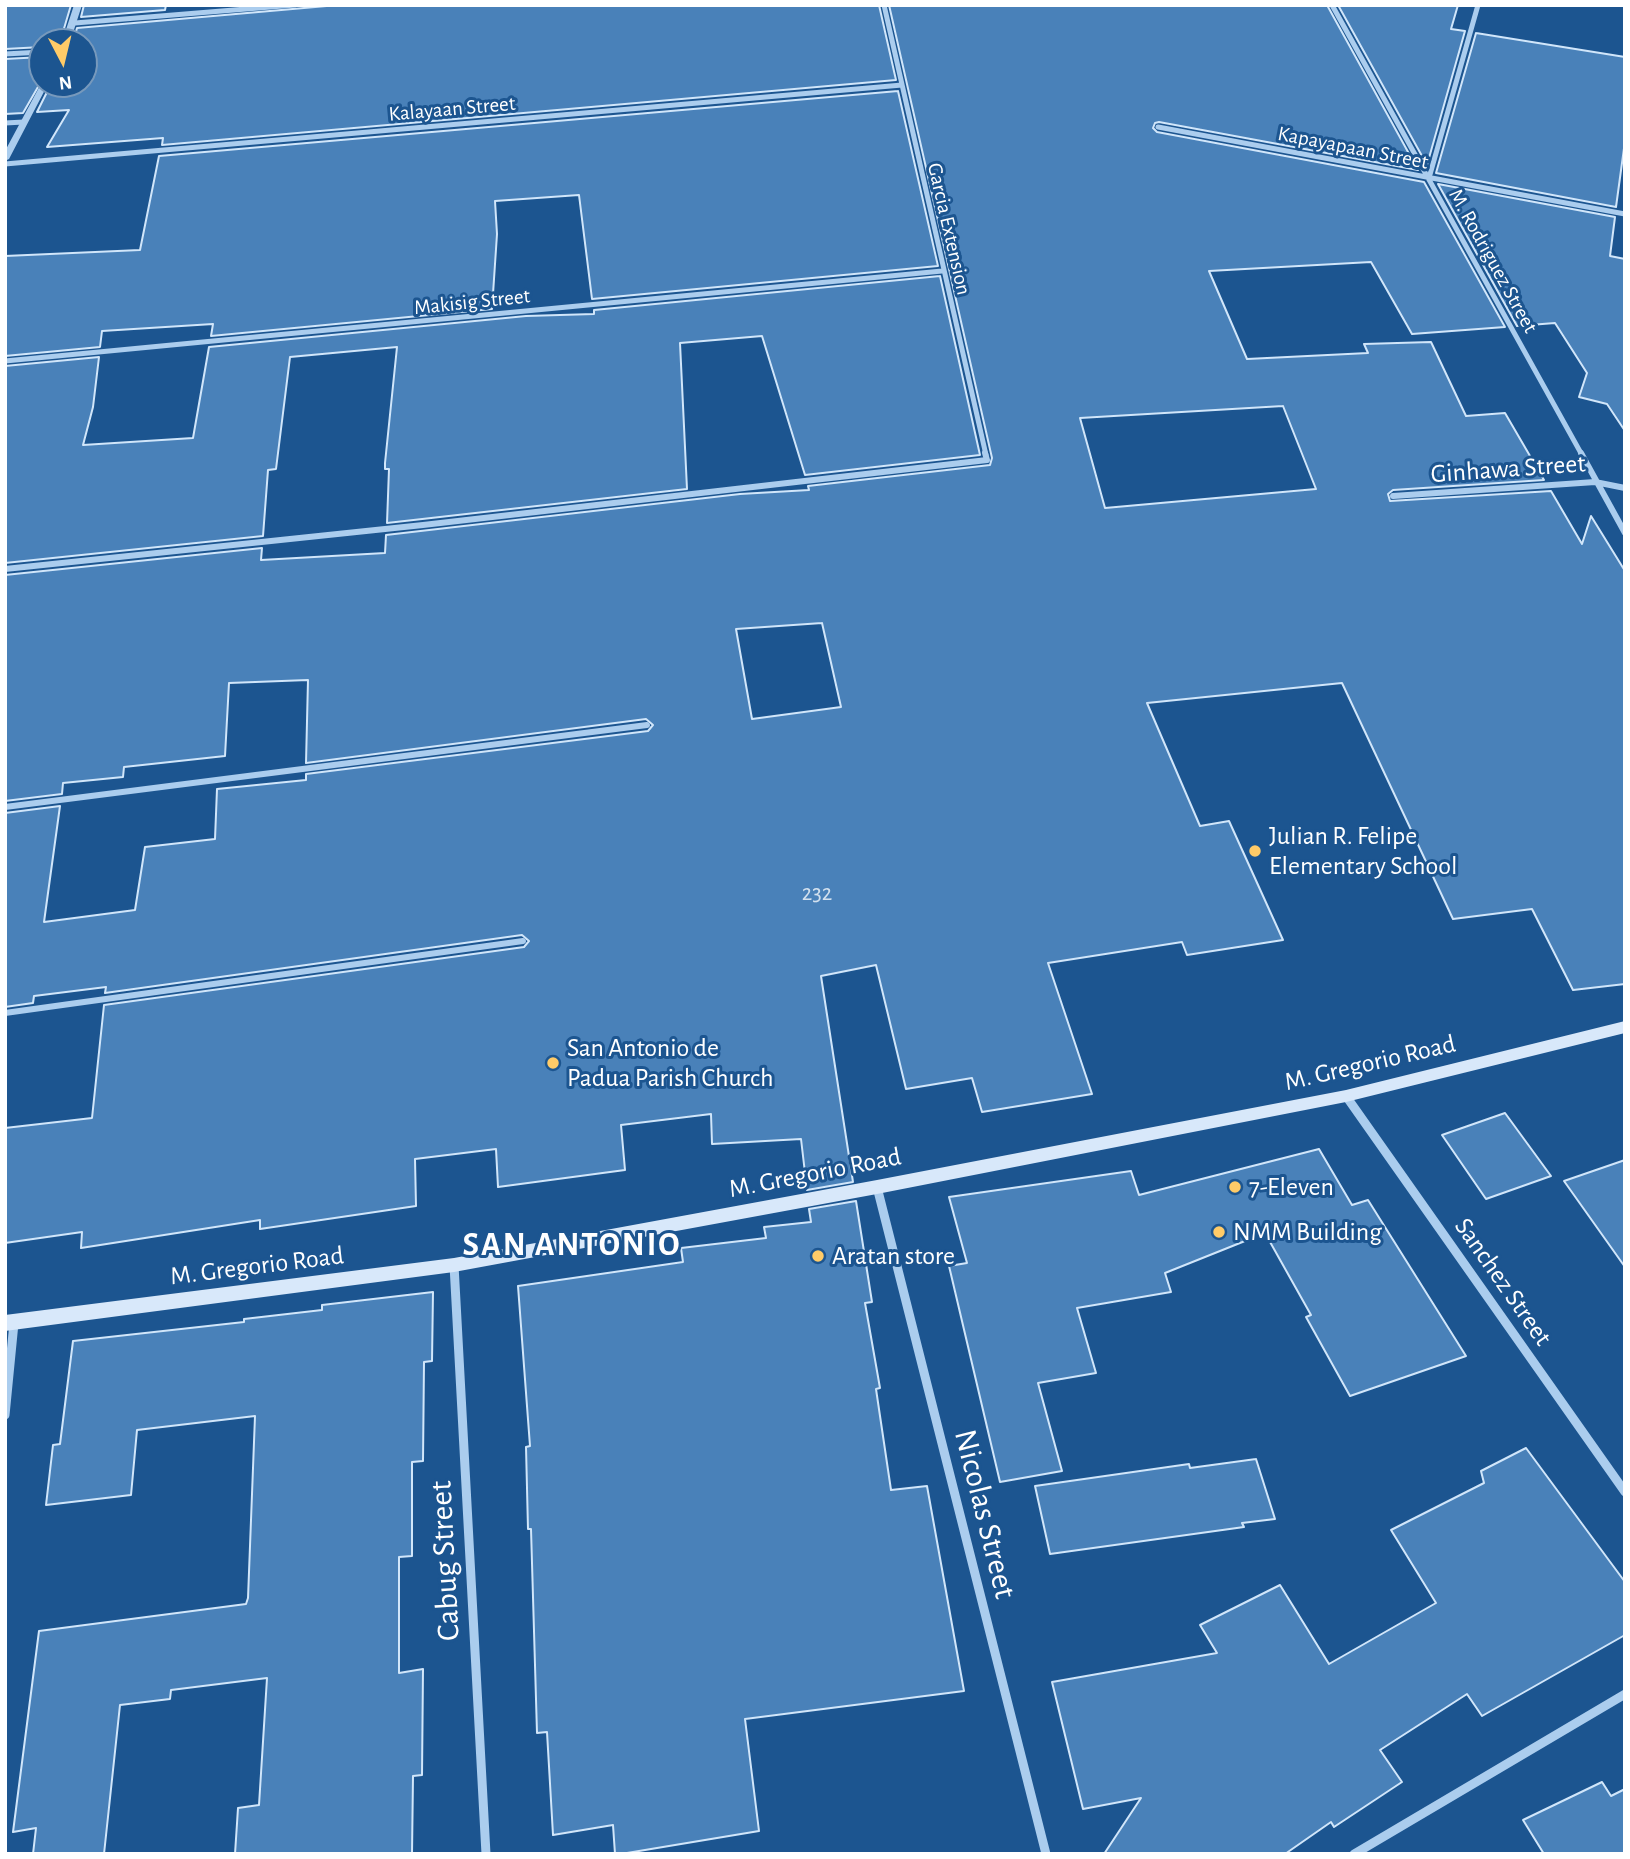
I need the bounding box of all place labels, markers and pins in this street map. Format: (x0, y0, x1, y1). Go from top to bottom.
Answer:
place label: Julian R. Felipe Elementary School (1269, 820, 1457, 882)
marker: Julian R. Felipe Elementary School (1247, 843, 1263, 859)
place label: San Antonio de Padua Parish Church (567, 1032, 774, 1094)
marker: San Antonio de Padua Parish Church (545, 1055, 561, 1071)
place label: 7-Eleven (1249, 1171, 1334, 1203)
marker: 7-Eleven (1227, 1179, 1243, 1195)
place label: NMM Building (1233, 1216, 1382, 1248)
marker: NMM Building (1211, 1224, 1227, 1240)
place label: Aratan store (832, 1240, 955, 1272)
marker: Aratan store (810, 1248, 826, 1264)

